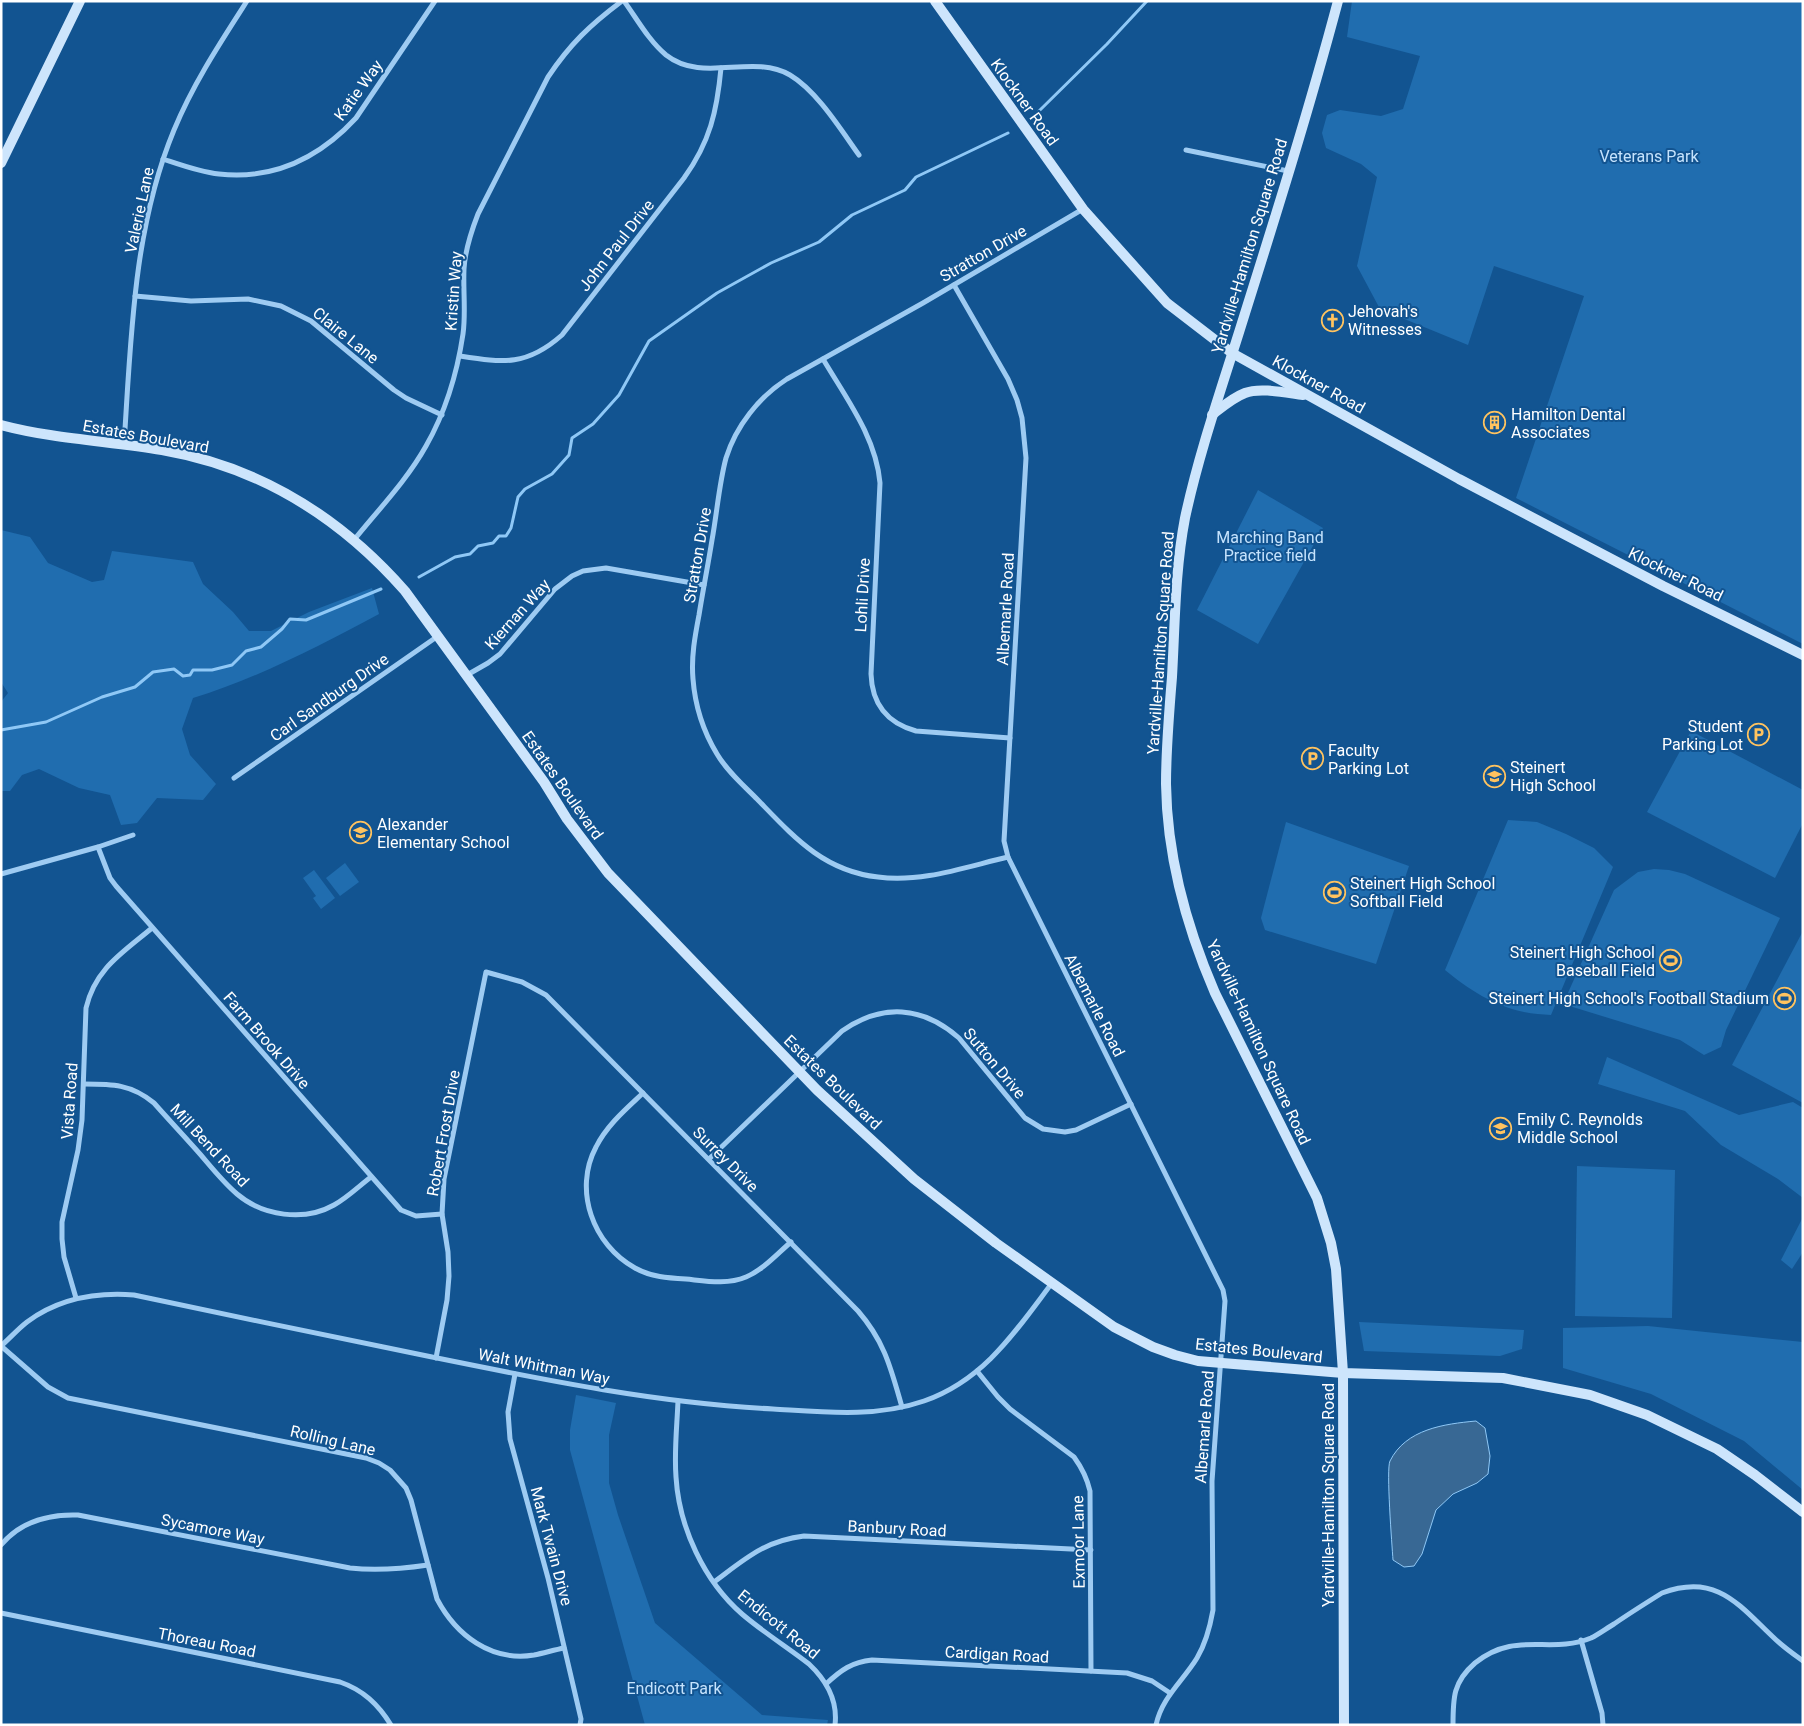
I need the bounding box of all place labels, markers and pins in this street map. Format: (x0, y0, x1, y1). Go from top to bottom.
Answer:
place label: Jehovah's Witnesses (1348, 302, 1422, 339)
church icon: Jehovah's Witnesses (1320, 308, 1344, 332)
place label: Hamilton Dental Associates (1511, 405, 1626, 442)
building icon: Hamilton Dental Associates (1483, 411, 1507, 435)
place label: Student Parking Lot (1662, 717, 1743, 754)
parking icon: Student Parking Lot (1747, 723, 1771, 747)
place label: Faculty Parking Lot (1328, 741, 1409, 778)
parking icon: Faculty Parking Lot (1300, 747, 1324, 771)
place label: Steinert High School (1510, 758, 1596, 795)
school or university icon: Steinert High School (1482, 764, 1506, 788)
place label: Alexander Elementary School (377, 815, 510, 852)
school or university icon: Alexander Elementary School (349, 821, 373, 845)
place label: Steinert High School Softball Field (1350, 874, 1495, 911)
sports icon: Steinert High School Softball Field (1322, 880, 1346, 904)
place label: Steinert High School Baseball Field (1510, 943, 1655, 980)
sports icon: Steinert High School Baseball Field (1659, 949, 1683, 973)
sports icon: Steinert High School's Football Stadium (1773, 986, 1797, 1010)
place label: Steinert High School's Football Stadium (1488, 989, 1769, 1008)
place label: Emily C. Reynolds Middle School (1517, 1110, 1643, 1147)
school or university icon: Emily C. Reynolds Middle School (1489, 1116, 1513, 1140)

